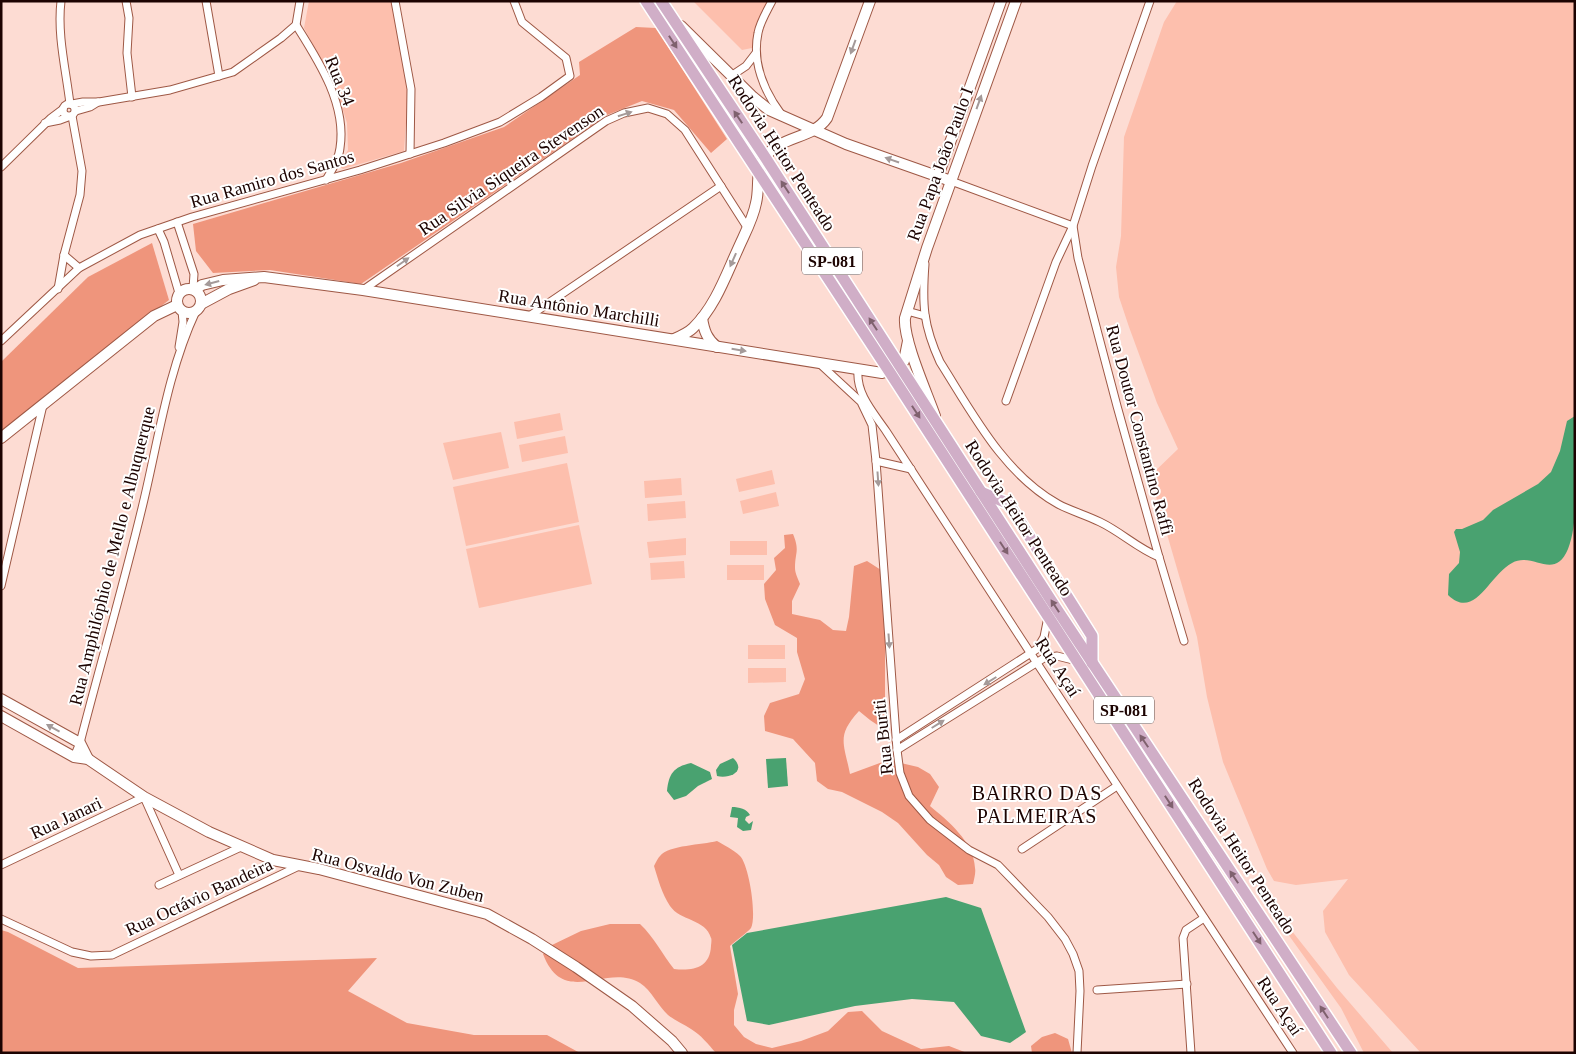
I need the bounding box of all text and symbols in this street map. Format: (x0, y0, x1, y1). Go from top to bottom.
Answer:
one-way arrow (668, 35, 677, 49)
one-way arrow (849, 40, 857, 55)
street label: Rua 34 (321, 53, 359, 109)
street label: Rodovia Heitor Penteado (724, 71, 840, 235)
street label: Rua Papa João Paulo I (903, 84, 977, 244)
one-way arrow (976, 95, 983, 110)
street label: Rua Silvia Siqueira Stevenson (415, 101, 607, 239)
one-way arrow (617, 109, 632, 117)
one-way arrow (733, 110, 743, 123)
street label: Rua Ramiro dos Santos (188, 146, 356, 212)
one-way arrow (884, 156, 899, 164)
one-way arrow (780, 181, 789, 194)
road number: SP-081 (802, 248, 862, 274)
one-way arrow (728, 253, 736, 267)
one-way arrow (396, 257, 410, 267)
one-way arrow (204, 279, 219, 287)
street label: Rua Antônio Marchilli (497, 285, 661, 331)
one-way arrow (868, 317, 877, 331)
street label: Rua Doutor Constantino Raffi (1102, 323, 1178, 537)
one-way arrow (731, 347, 747, 355)
street label: Rua Amphilóphio de Mello e Albuquerque (65, 404, 159, 708)
one-way arrow (911, 405, 921, 419)
street label: Rodovia Heitor Penteado (961, 436, 1077, 600)
one-way arrow (874, 471, 882, 487)
one-way arrow (1000, 542, 1009, 555)
one-way arrow (1050, 599, 1060, 612)
one-way arrow (886, 633, 894, 649)
street label: Rua Açaí (1032, 634, 1084, 700)
one-way arrow (983, 676, 996, 685)
road number: SP-081 (1094, 696, 1154, 724)
street label: Rua Buriti (869, 698, 897, 776)
one-way arrow (932, 719, 945, 729)
one-way arrow (46, 724, 60, 732)
one-way arrow (1140, 734, 1149, 748)
street label: Rodovia Heitor Penteado (1184, 774, 1300, 938)
district label: BAIRRO DAS PALMEIRAS (972, 782, 1102, 827)
street label: Rua Janari (27, 793, 105, 843)
one-way arrow (1164, 795, 1174, 809)
street label: Rua Osvaldo Von Zuben (310, 844, 486, 906)
street label: Rua Octávio Bandeira (122, 854, 276, 940)
one-way arrow (1229, 870, 1239, 883)
one-way arrow (1253, 932, 1262, 945)
street label: Rua Açaí (1253, 973, 1307, 1039)
one-way arrow (1319, 1005, 1328, 1019)

